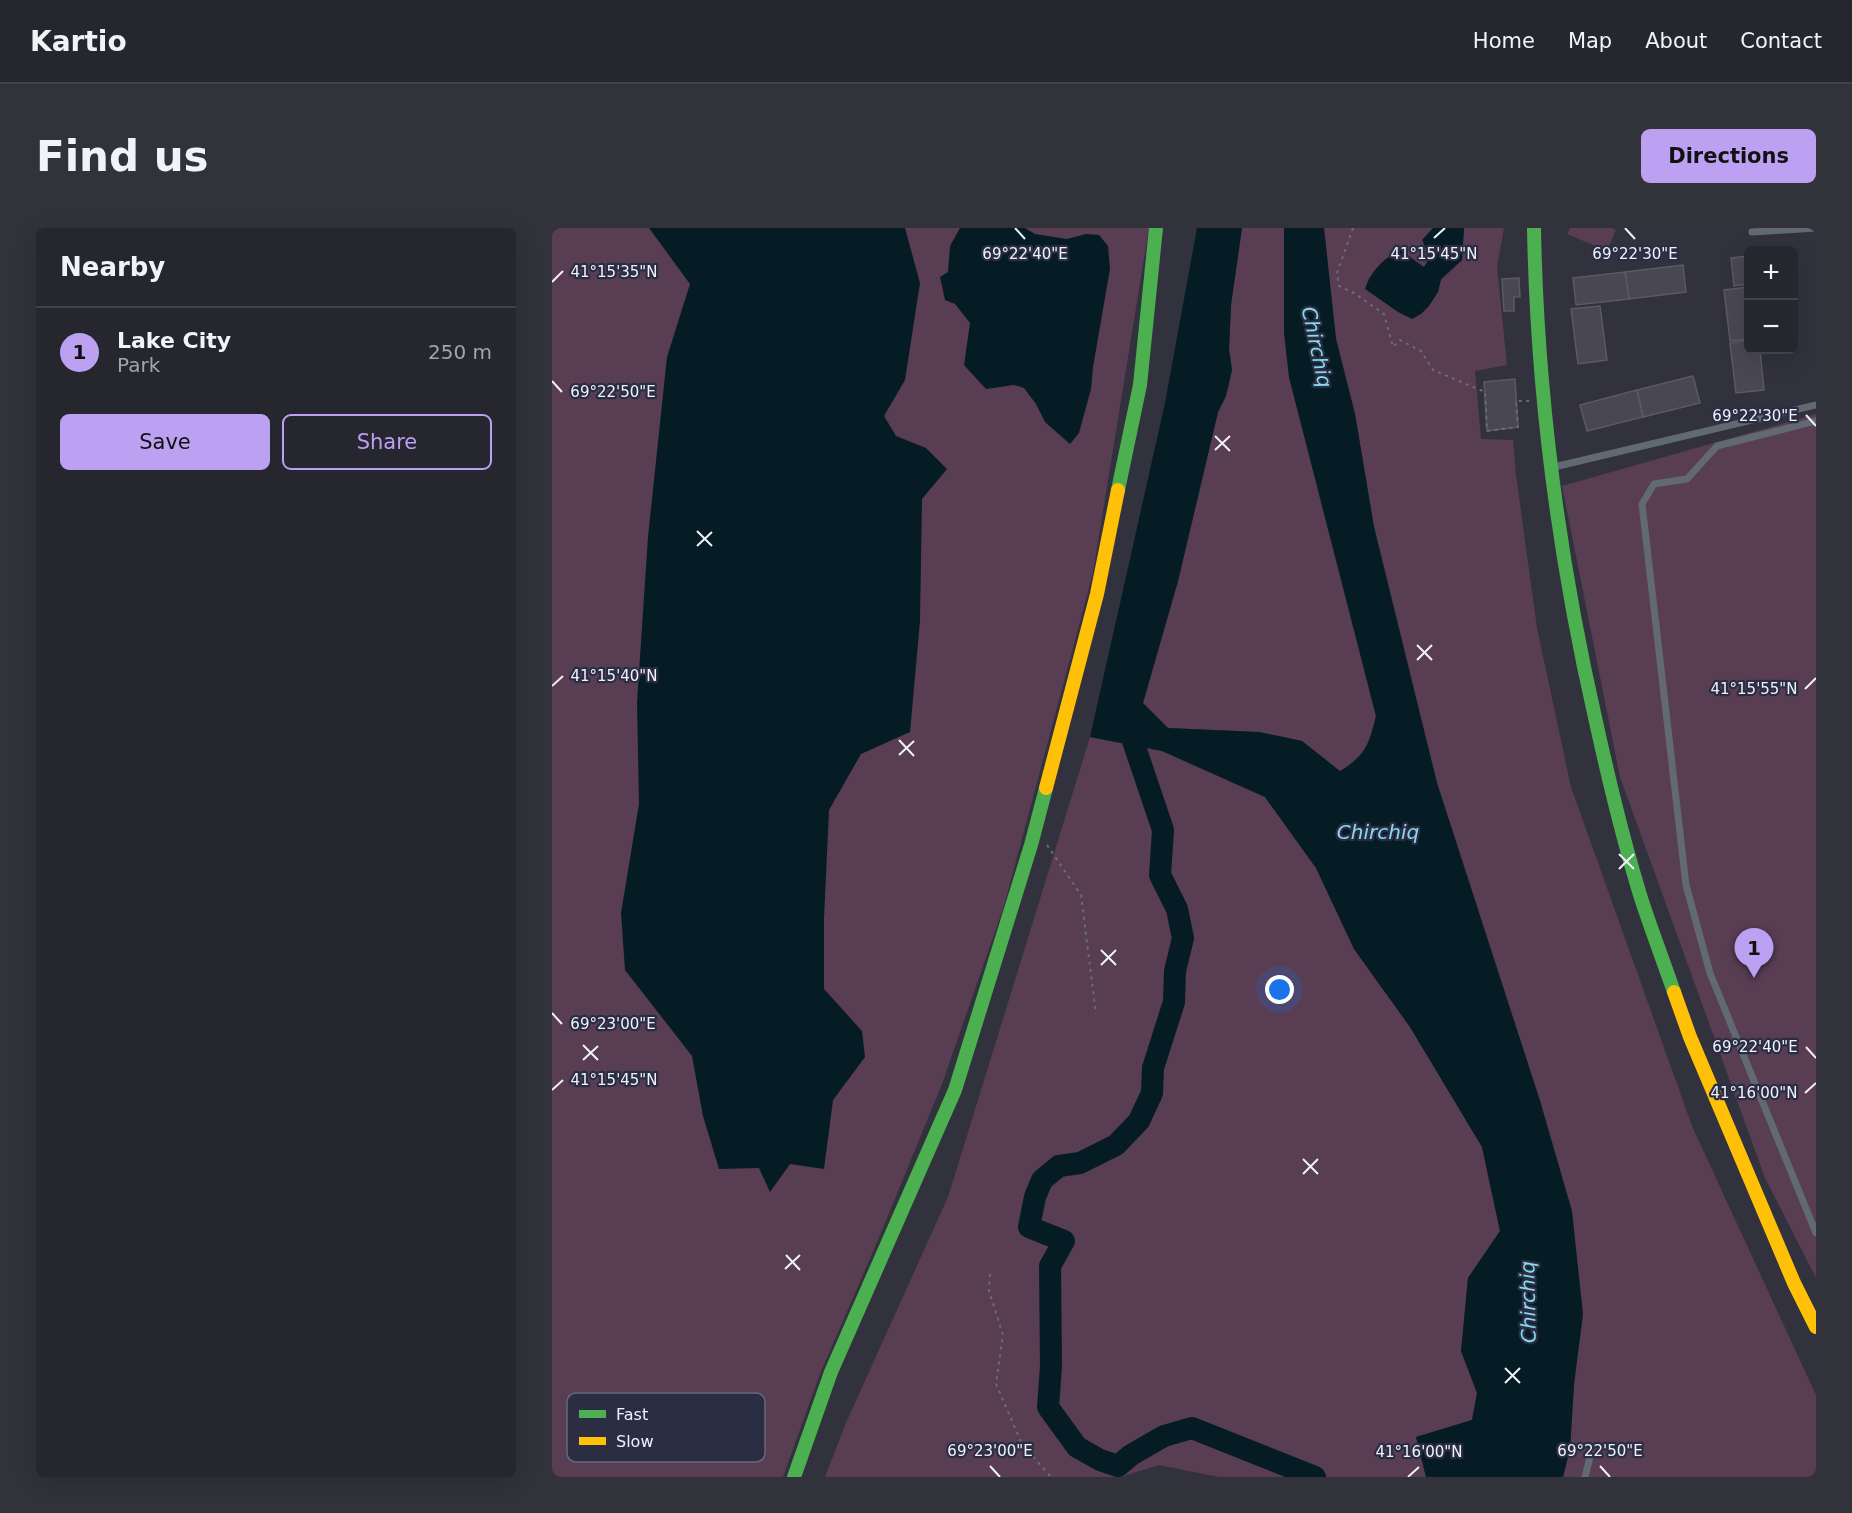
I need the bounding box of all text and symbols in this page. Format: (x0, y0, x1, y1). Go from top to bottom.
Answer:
text: Kartio (30, 25, 127, 58)
text: Home (1473, 29, 1535, 53)
text: Map (1568, 29, 1612, 53)
text: About (1645, 29, 1707, 53)
text: Contact (1740, 29, 1822, 53)
button: Directions (1641, 129, 1816, 183)
text: Find us (36, 132, 209, 181)
text: 69°22'40"E (982, 245, 1068, 263)
text: 41°15'45"N (1390, 245, 1478, 263)
text: 69°22'30"E (1592, 245, 1678, 263)
map controls (1744, 246, 1798, 354)
button: + (1744, 246, 1798, 300)
text: Nearby (60, 252, 165, 282)
text: 41°15'35"N (570, 263, 658, 281)
button: − (1744, 300, 1798, 354)
water label: Chirchiq (1297, 304, 1337, 390)
text: Lake City (117, 328, 231, 353)
text: 1 (73, 340, 86, 364)
text: 250 m (428, 340, 492, 364)
text: Park (117, 353, 160, 377)
text: 69°22'50"E (570, 383, 656, 401)
text: 69°22'30"E (1712, 407, 1798, 425)
button: Save (60, 414, 270, 470)
button: Share (282, 414, 492, 470)
text: 41°15'40"N (570, 667, 658, 685)
text: 41°15'55"N (1710, 680, 1798, 698)
water label: Chirchiq (1337, 820, 1419, 844)
pin: 1 (1734, 928, 1774, 978)
your location (1265, 975, 1294, 1004)
text: 69°23'00"E (570, 1015, 656, 1033)
text: 69°22'40"E (1712, 1038, 1798, 1056)
text: 41°15'45"N (570, 1071, 658, 1089)
text: 41°16'00"N (1710, 1084, 1798, 1102)
water label: Chirchiq (1515, 1261, 1541, 1343)
legend (567, 1393, 765, 1462)
text: Fast (616, 1405, 648, 1424)
text: Slow (616, 1432, 653, 1451)
text: 69°23'00"E (947, 1442, 1033, 1460)
text: 69°22'50"E (1557, 1442, 1643, 1460)
text: 41°16'00"N (1375, 1443, 1463, 1461)

